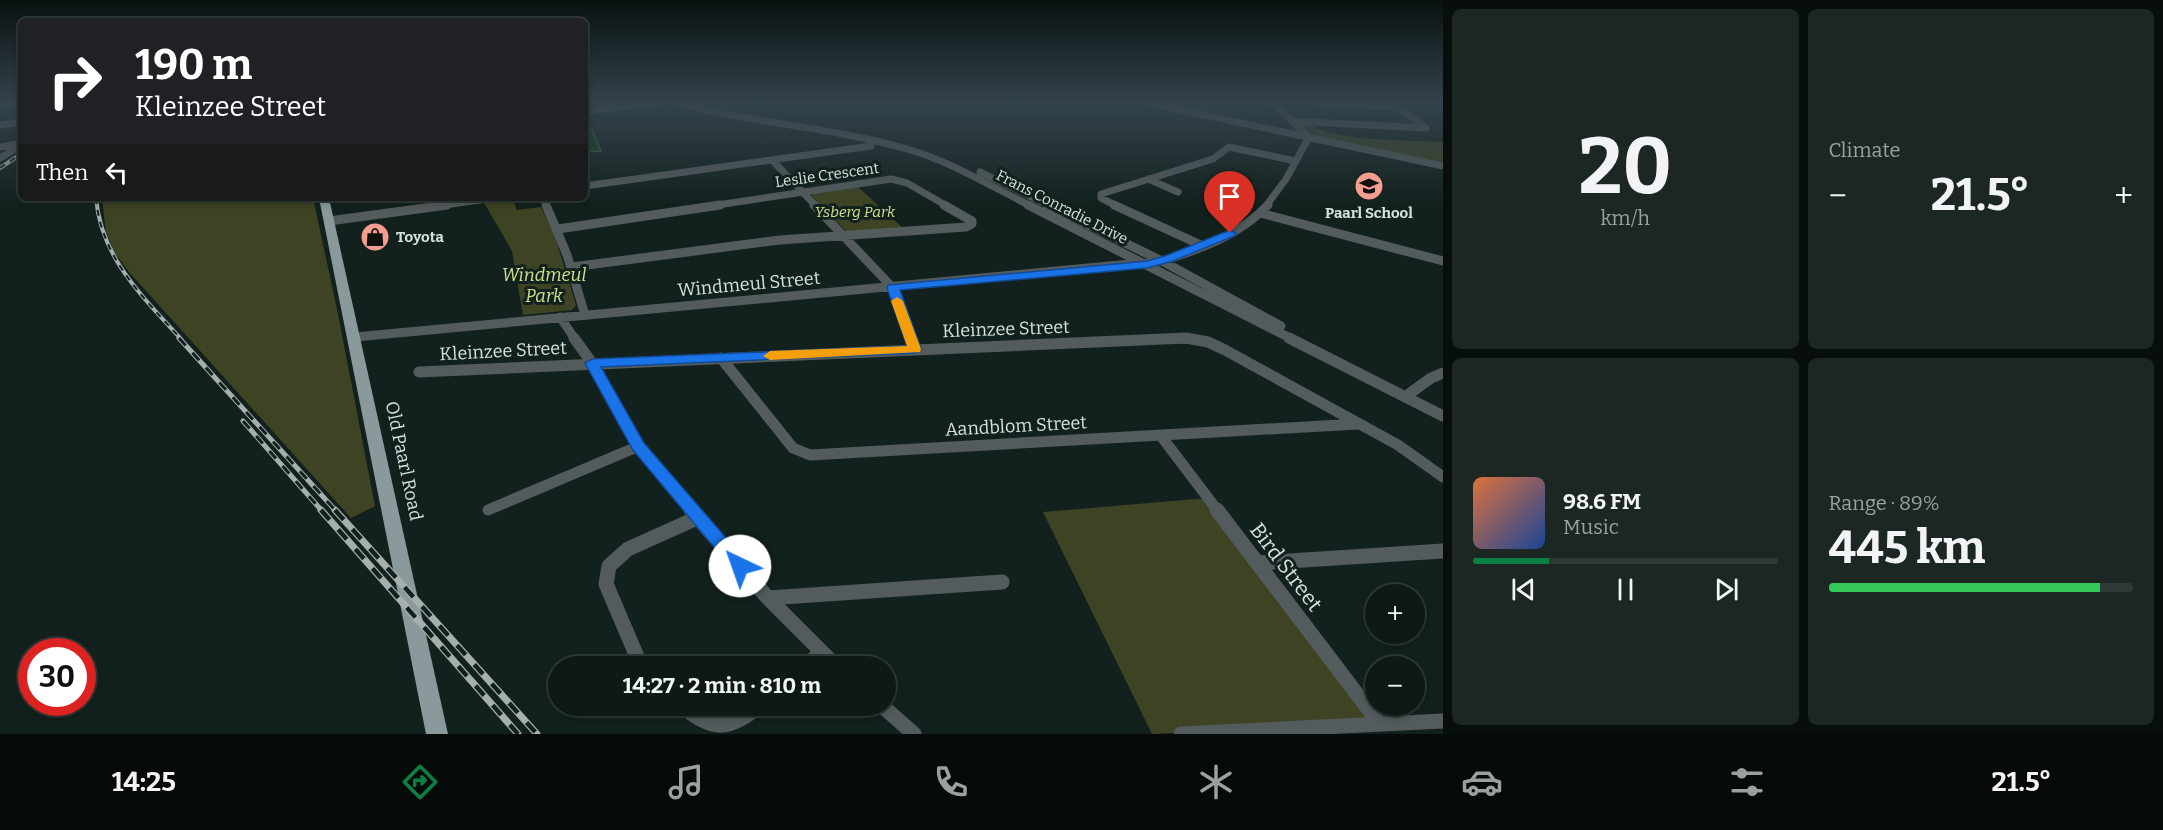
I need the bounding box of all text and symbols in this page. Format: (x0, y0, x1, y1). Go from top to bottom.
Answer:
text: 190 m (135, 40, 252, 90)
icon: right (36, 42, 114, 120)
text: Kleinzee Street (135, 91, 326, 123)
text: 20 (1579, 120, 1672, 214)
text: Climate (1829, 138, 1900, 162)
icon: left (100, 156, 133, 189)
text: Then (36, 159, 88, 186)
street label: Leslie Crescent (774, 159, 881, 191)
street label: Frans Conradie Drive (993, 166, 1131, 248)
text: 21.5° (1931, 168, 2030, 222)
school or university icon: Paarl School (1353, 170, 1385, 202)
pin (1204, 171, 1255, 233)
text: − (1829, 176, 1847, 216)
text: + (2114, 176, 2133, 216)
icon: arrive (1213, 180, 1246, 213)
park label: Ysberg Park (815, 203, 896, 221)
place label: Paarl School (1325, 204, 1413, 222)
text: km/h (1601, 206, 1650, 230)
shop icon: Toyota (359, 221, 391, 253)
place label: Toyota (396, 228, 445, 246)
park label: Windmeul Park (502, 264, 586, 307)
street label: Windmeul Street (677, 267, 822, 301)
street label: Kleinzee Street (942, 316, 1070, 342)
street label: Kleinzee Street (439, 337, 568, 365)
street label: Old Paarl Road (381, 399, 427, 523)
street label: Aandblom Street (945, 411, 1088, 441)
text: 98.6 FM (1563, 488, 1641, 515)
text: Range · 89% (1829, 491, 1940, 515)
text: Music (1563, 515, 1619, 539)
street label: Bird Street (1244, 518, 1328, 617)
text: 445 km (1829, 521, 1986, 575)
position arrow (708, 534, 772, 598)
icon: previous (1507, 573, 1540, 606)
icon: pause (1609, 573, 1642, 606)
icon: next (1710, 573, 1743, 606)
map controls (1365, 584, 1425, 716)
button: + (1365, 584, 1425, 644)
speed limit sign: 30 (18, 638, 96, 716)
button: − (1365, 656, 1425, 716)
text: 14:27 · 2 min · 810 m (623, 672, 821, 699)
icon: directions (399, 761, 441, 803)
icon: music (665, 761, 707, 803)
icon: phone (930, 761, 972, 803)
icon: climate (1195, 761, 1237, 803)
icon: car (1461, 761, 1503, 803)
icon: filters (1726, 761, 1768, 803)
text: 14:25 (112, 766, 176, 798)
text: 21.5° (1992, 766, 2051, 798)

